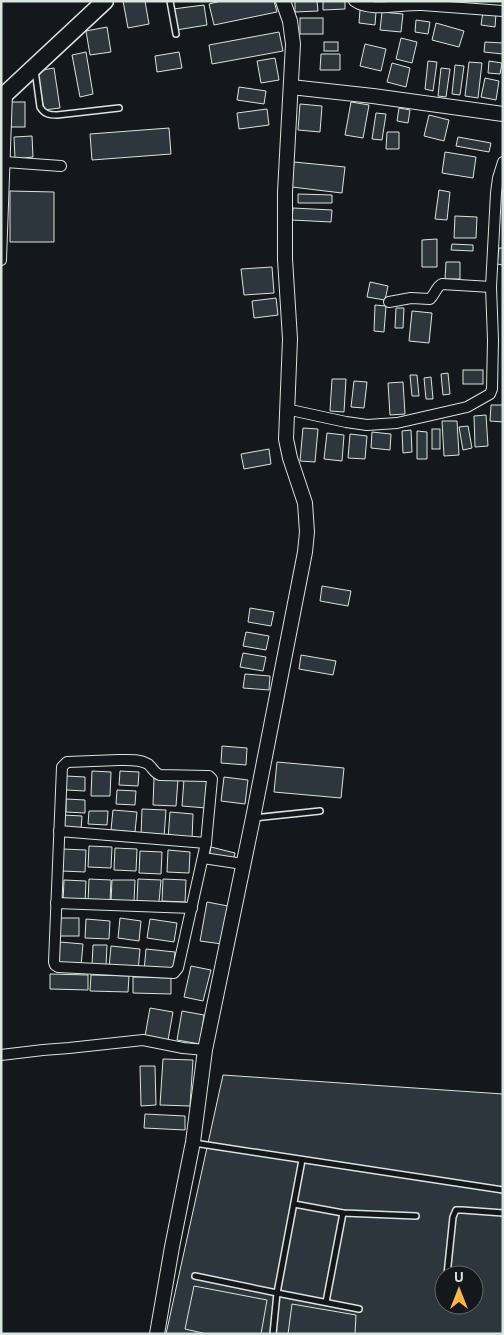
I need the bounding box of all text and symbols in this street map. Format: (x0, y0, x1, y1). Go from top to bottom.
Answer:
north arrow (434, 1265, 484, 1315)
text: U (454, 1269, 464, 1285)

